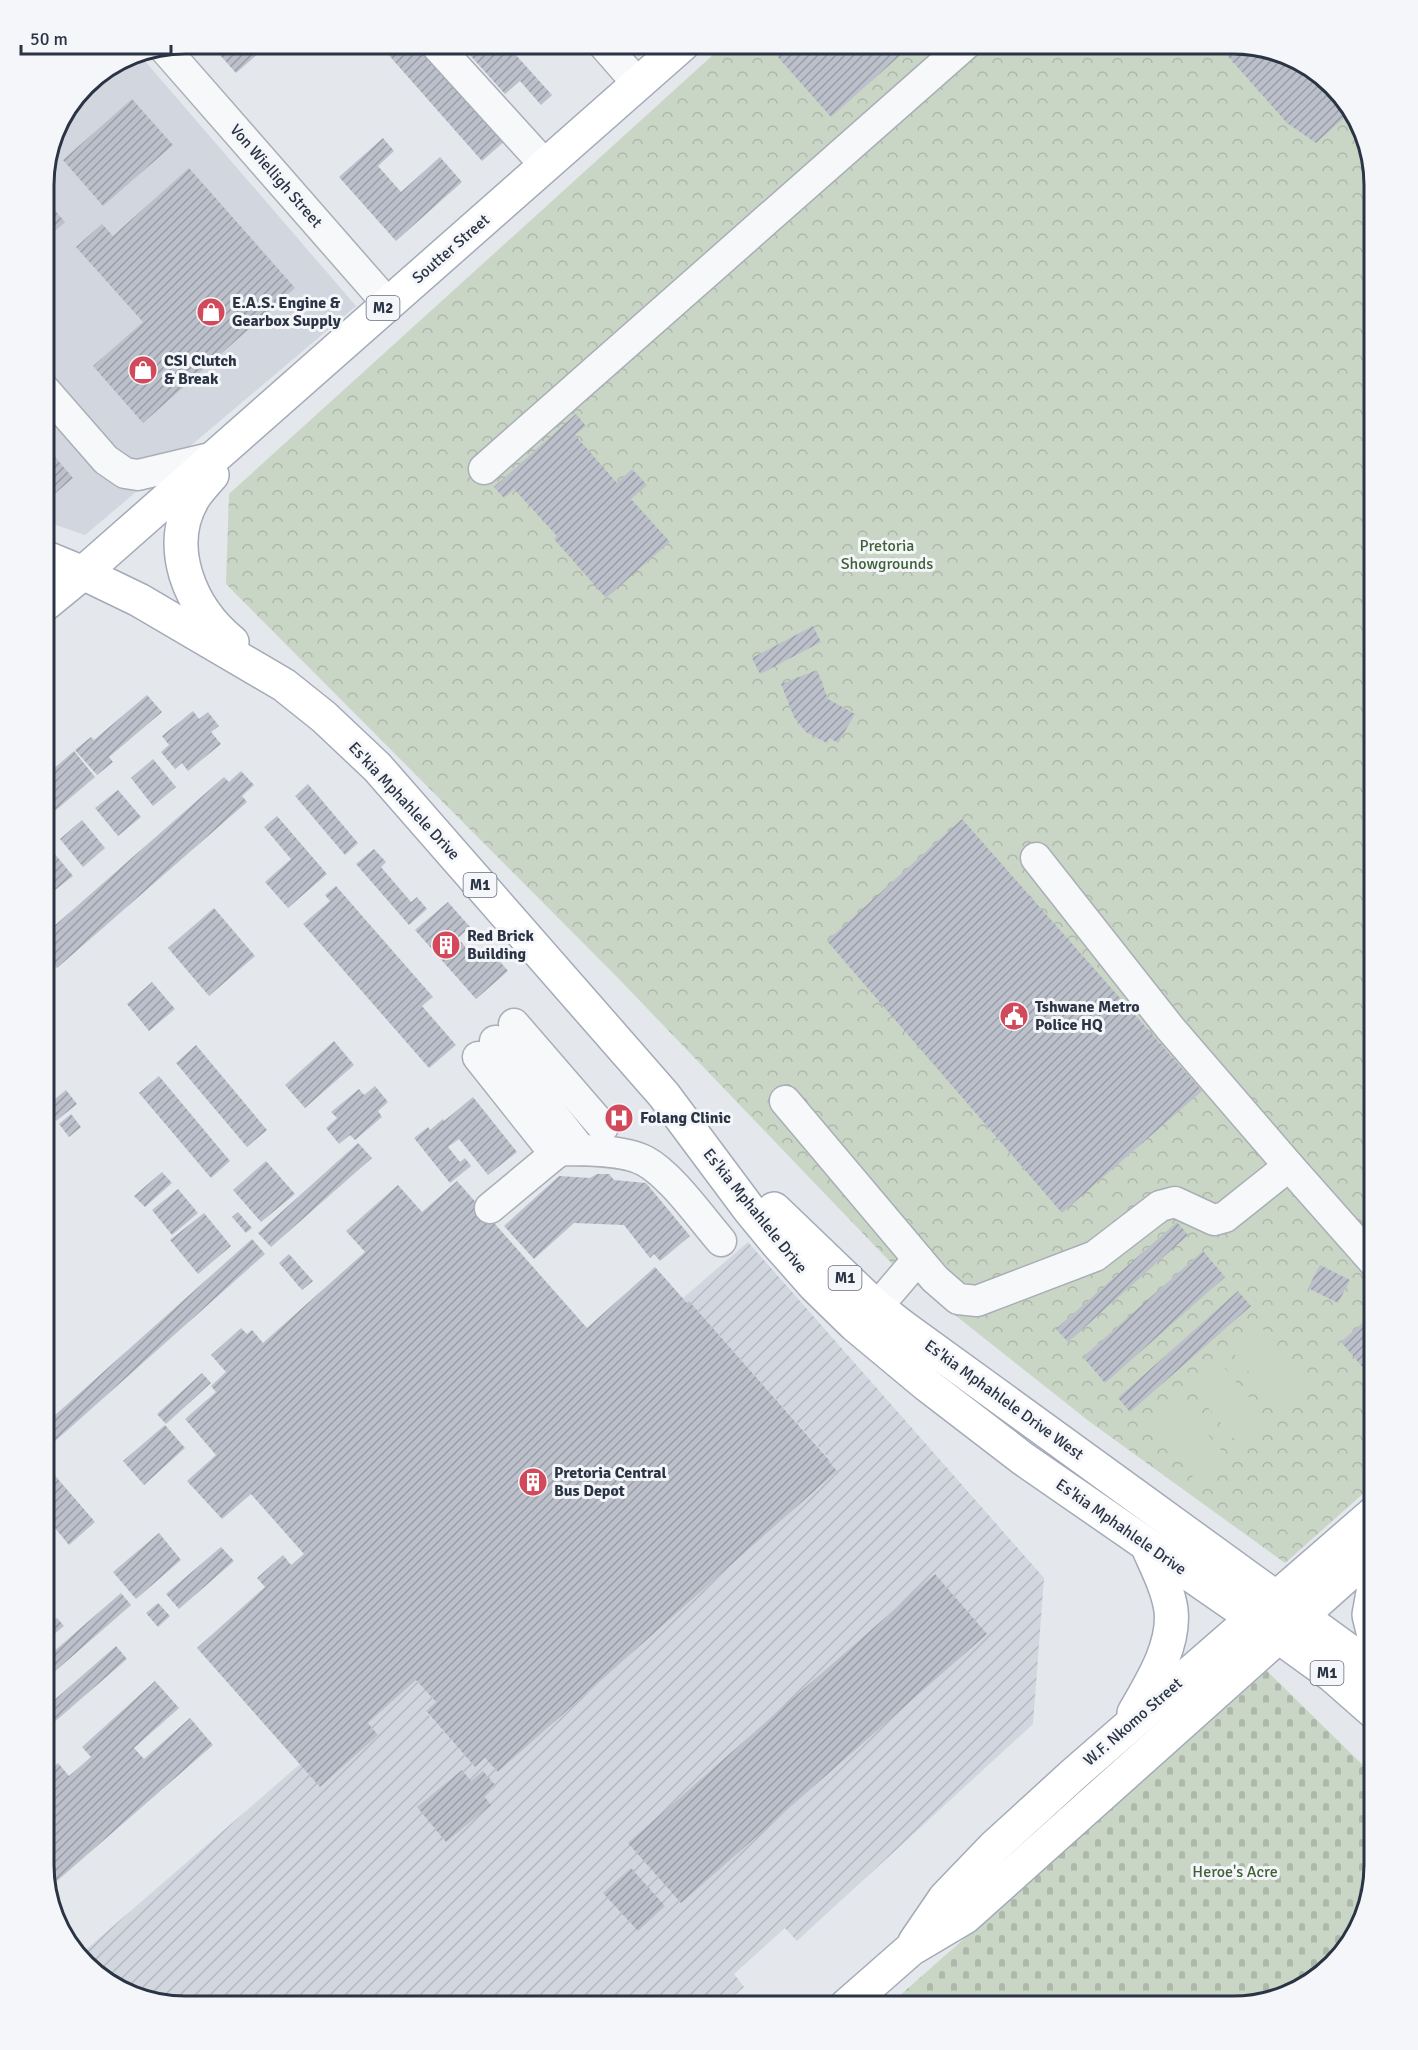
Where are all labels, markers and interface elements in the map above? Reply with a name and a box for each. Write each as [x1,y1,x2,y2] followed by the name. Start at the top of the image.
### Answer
[21,18,171,56] scale bar
[30,28,68,50] text: 50 m
[226,120,327,232] street label: Von Wielligh Street
[408,210,494,288] street label: Soutter Street
[232,293,341,331] place label: E.A.S. Engine & Gearbox Supply
[195,296,227,328] shop icon: E.A.S. Engine & Gearbox Supply
[366,296,400,320] road number: M2
[164,351,237,389] place label: CSI Clutch & Break
[127,354,159,386] shop icon: CSI Clutch & Break
[841,536,933,574] park label: Pretoria Showgrounds
[344,738,464,864] street label: Es'kia Mphahlele Drive
[464,873,496,897] road number: M1
[467,926,534,964] place label: Red Brick Building
[430,929,462,961] building icon: Red Brick Building
[1035,997,1140,1035] place label: Tshwane Metro Police HQ
[998,1000,1030,1032] public building icon: Tshwane Metro Police HQ
[603,1102,635,1134] hospital icon: Folang Clinic
[640,1108,731,1128] place label: Folang Clinic
[699,1145,811,1277] street label: Es'kia Mphahlele Drive
[828,1266,862,1290] road number: M1
[921,1336,1088,1465] street label: Es'kia Mphahlele Drive West
[554,1463,666,1501] place label: Pretoria Central Bus Depot
[517,1466,549,1498] building icon: Pretoria Central Bus Depot
[1052,1474,1190,1580] street label: Es'kia Mphahlele Drive
[1310,1661,1344,1685] road number: M1
[1079,1673,1187,1770] street label: W.F. Nkomo Street
[1192,1862,1278,1882] park label: Heroe's Acre

